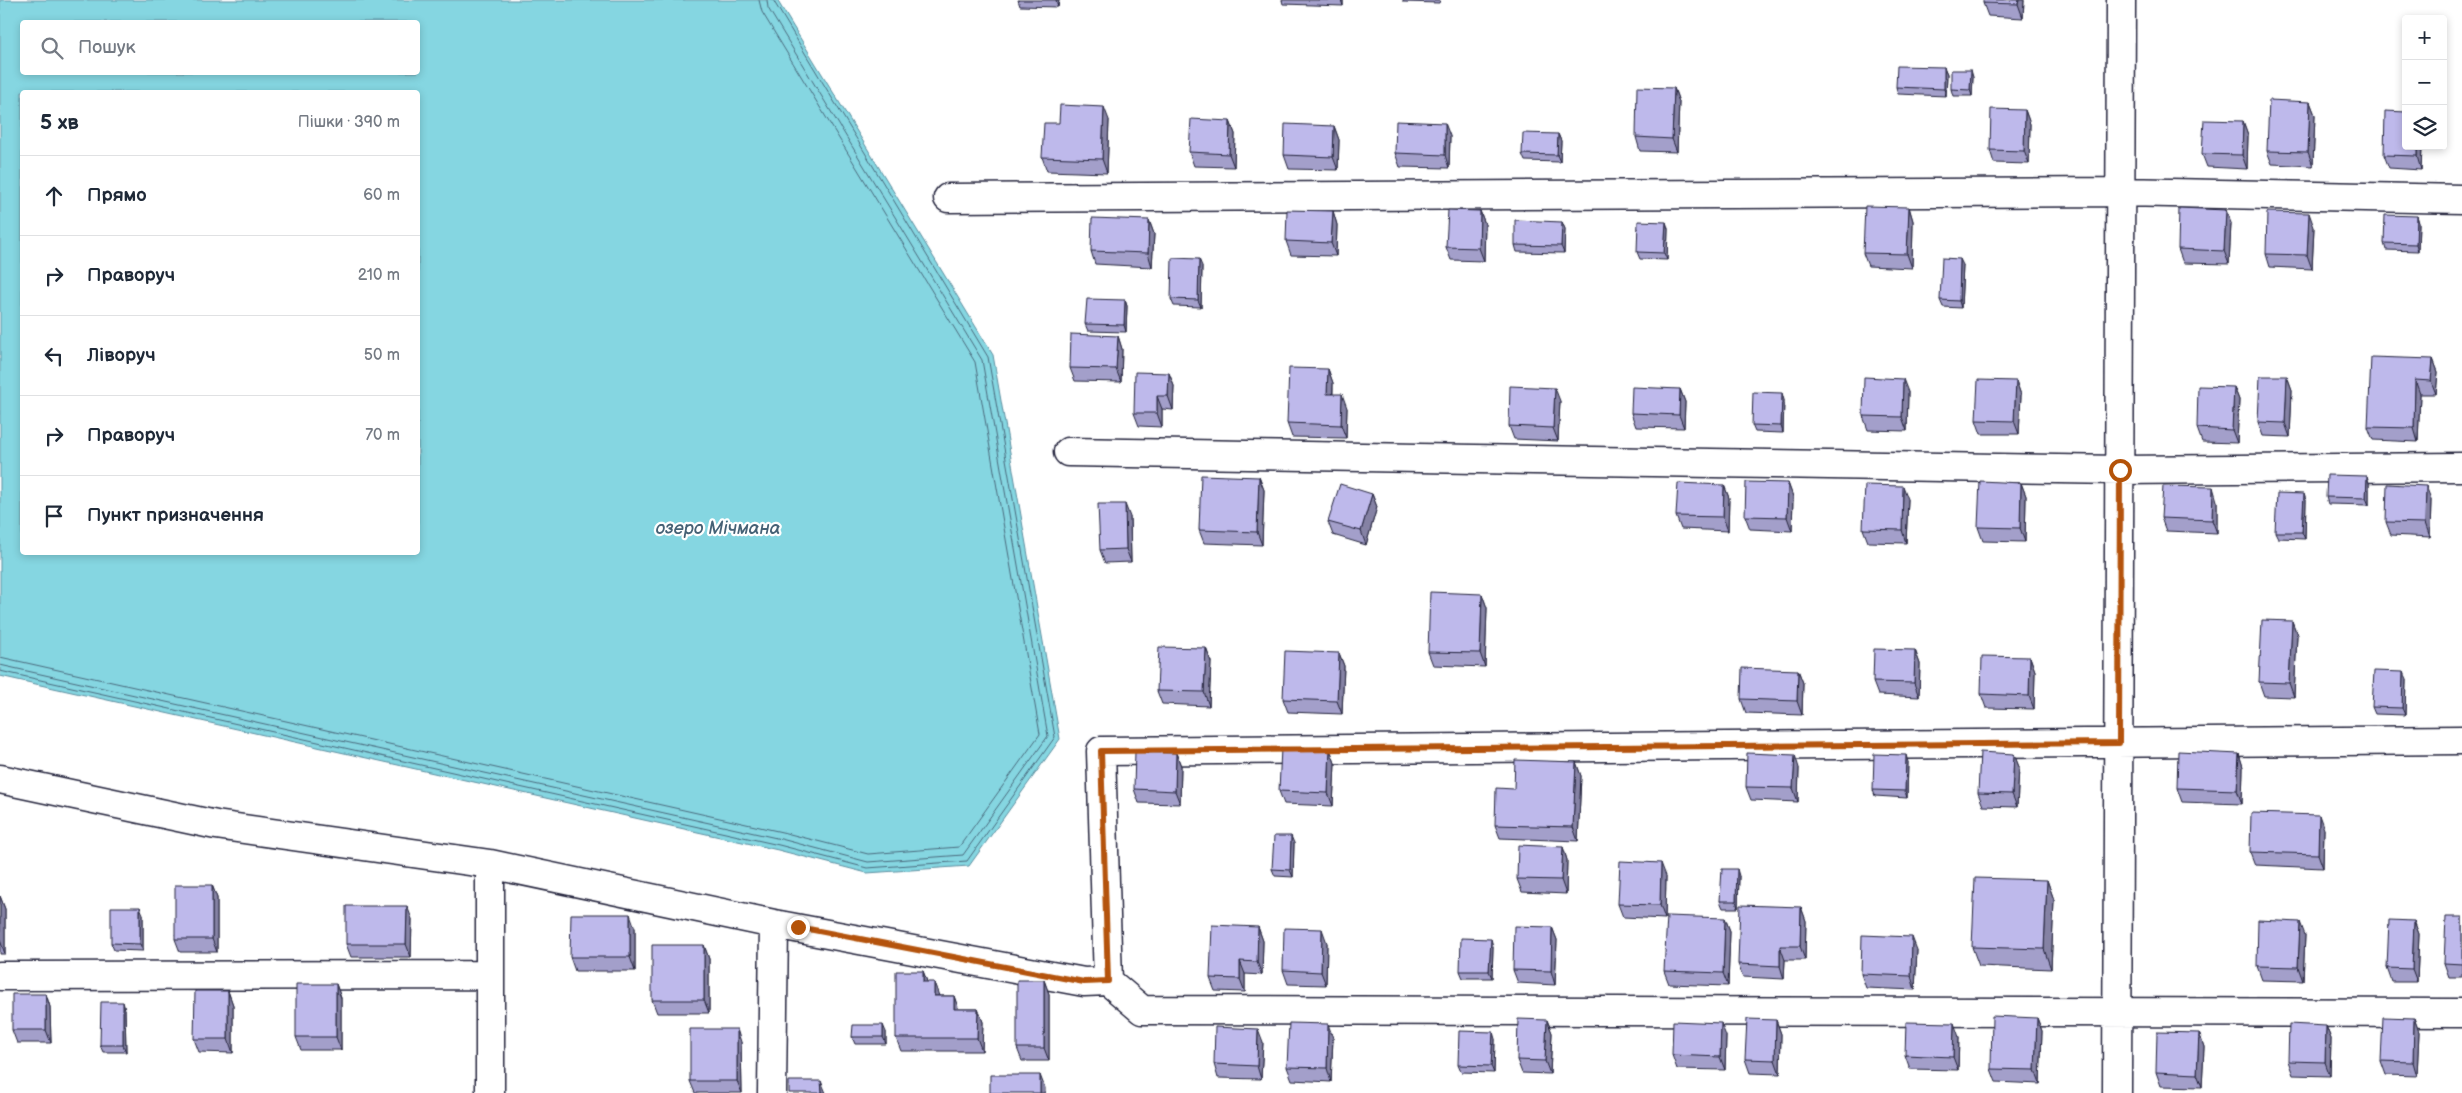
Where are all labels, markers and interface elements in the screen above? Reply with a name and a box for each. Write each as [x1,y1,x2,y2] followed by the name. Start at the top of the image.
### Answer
[2402,15,2447,150] map controls
[2402,15,2447,60] button: +
[20,20,420,75] search box
[38,34,66,62] icon: search
[78,36,136,59] text: Пошук
[2402,60,2447,105] button: −
[2402,105,2447,150] button: layers
[40,110,79,135] text: 5 хв
[298,113,400,132] text: Пішки · 390 m
[40,182,68,210] icon: ahead
[87,184,147,207] text: Прямо
[363,186,400,205] text: 60 m
[40,262,68,290] icon: right
[87,264,175,287] text: Праворуч
[358,266,400,285] text: 210 m
[40,342,68,370] icon: left
[87,344,156,367] text: Ліворуч
[364,346,400,365] text: 50 m
[40,422,68,450] icon: right
[87,424,175,447] text: Праворуч
[365,426,400,445] text: 70 m
[2109,459,2132,482] route start
[40,502,68,530] icon: arrive
[87,504,264,527] text: Пункт призначення
[656,518,780,539] water label: озеро Мічмана
[787,916,810,939] route end

